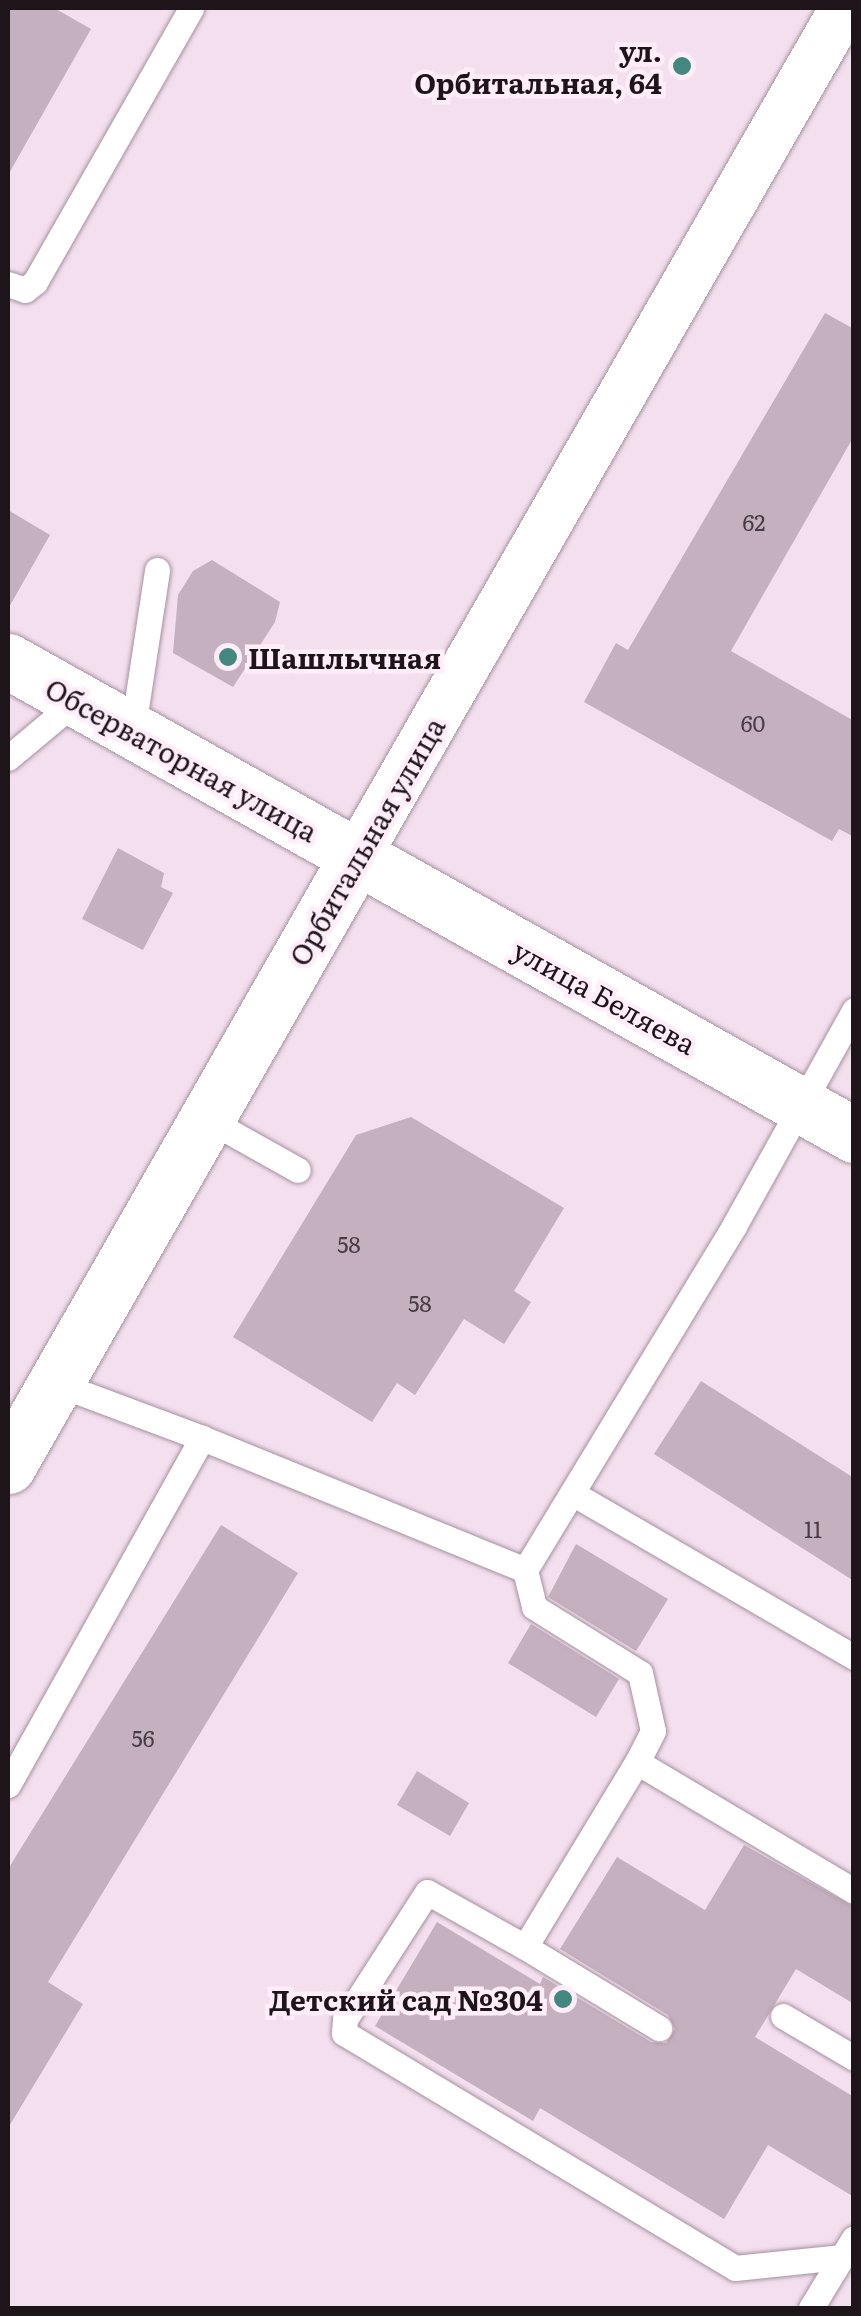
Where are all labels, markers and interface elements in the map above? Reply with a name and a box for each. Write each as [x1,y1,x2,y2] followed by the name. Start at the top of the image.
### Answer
[414,33,662,99] place label: ул. Орбитальная, 64
[671,55,693,77] marker: ул. Орбитальная, 64
[743,509,765,535] house number: 62
[248,640,441,674] place label: Шашлычная
[217,646,239,668] marker: Шашлычная
[40,670,324,848] street label: Обсерваторная улица
[741,710,765,736] house number: 60
[281,711,451,971] street label: Орбитальная улица
[508,932,702,1060] street label: улица Беляева
[337,1231,361,1257] house number: 58
[408,1290,432,1316] house number: 58
[804,1516,822,1542] house number: 11
[132,1725,154,1751] house number: 56
[269,1982,543,2016] place label: Детский сад №304
[552,1988,574,2010] marker: Детский сад №304

